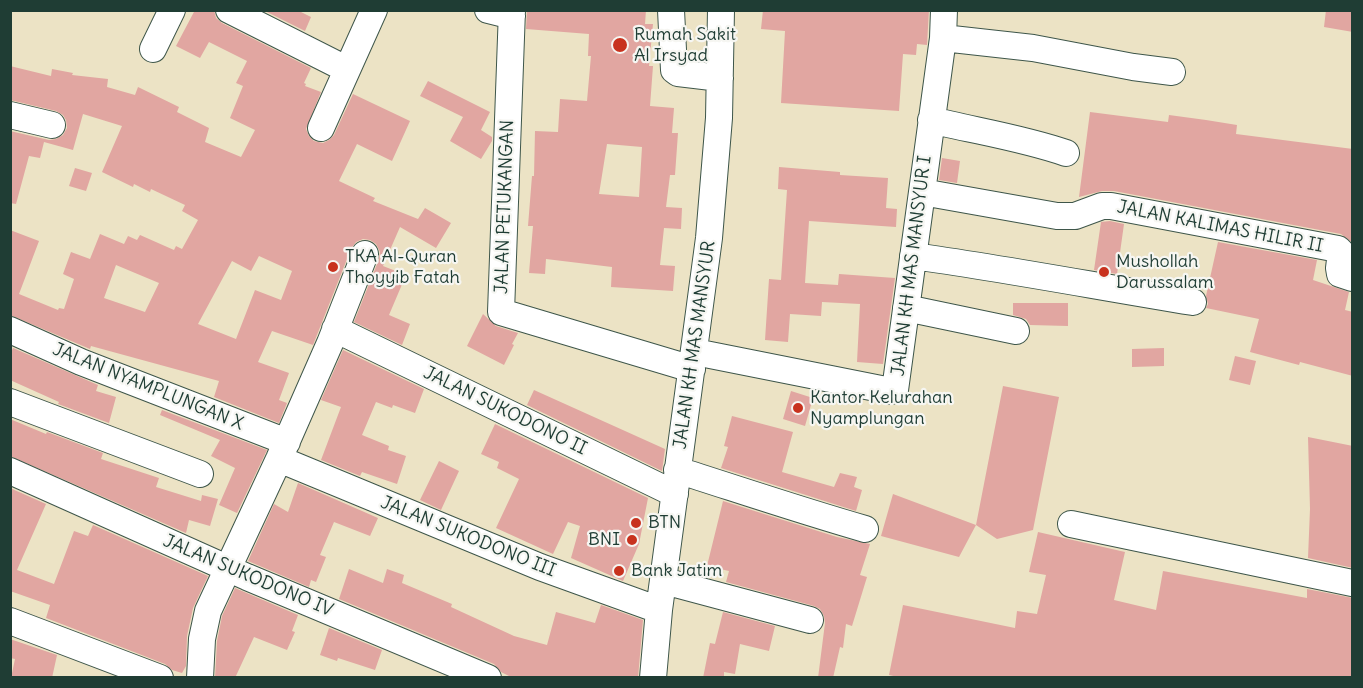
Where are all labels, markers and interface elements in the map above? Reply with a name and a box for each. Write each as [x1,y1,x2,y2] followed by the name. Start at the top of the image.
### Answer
[634,24,736,66] place label: Rumah Sakit Al Irsyad
[611,36,629,54] marker: Rumah Sakit Al Irsyad
[491,120,519,294] street label: JALAN PETUKANGAN
[888,154,936,378] street label: JALAN KH MAS MANSYUR I
[1115,196,1325,258] street label: JALAN KALIMAS HILIR II
[670,240,720,450] street label: JALAN KH MAS MANSYUR
[345,246,460,288] place label: TKA Al-Quran Thoyyib Fatah
[1116,251,1214,294] place label: Mushollah Darussalam
[326,260,340,274] marker: TKA Al-Quran Thoyyib Fatah
[1097,265,1111,279] marker: Mushollah Darussalam
[49,339,247,435] street label: JALAN NYAMPLUNGAN X
[420,362,590,460] street label: JALAN SUKODONO II
[810,387,953,430] place label: Kantor Kelurahan Nyamplungan
[791,401,805,415] marker: Kantor Kelurahan Nyamplungan
[377,492,559,582] street label: JALAN SUKODONO III
[648,512,681,534] place label: BTN
[629,516,643,530] marker: BTN
[588,529,620,551] place label: BNI
[160,530,336,622] street label: JALAN SUKODONO IV
[625,533,639,547] marker: BNI
[631,560,722,582] place label: Bank Jatim
[612,564,626,578] marker: Bank Jatim

